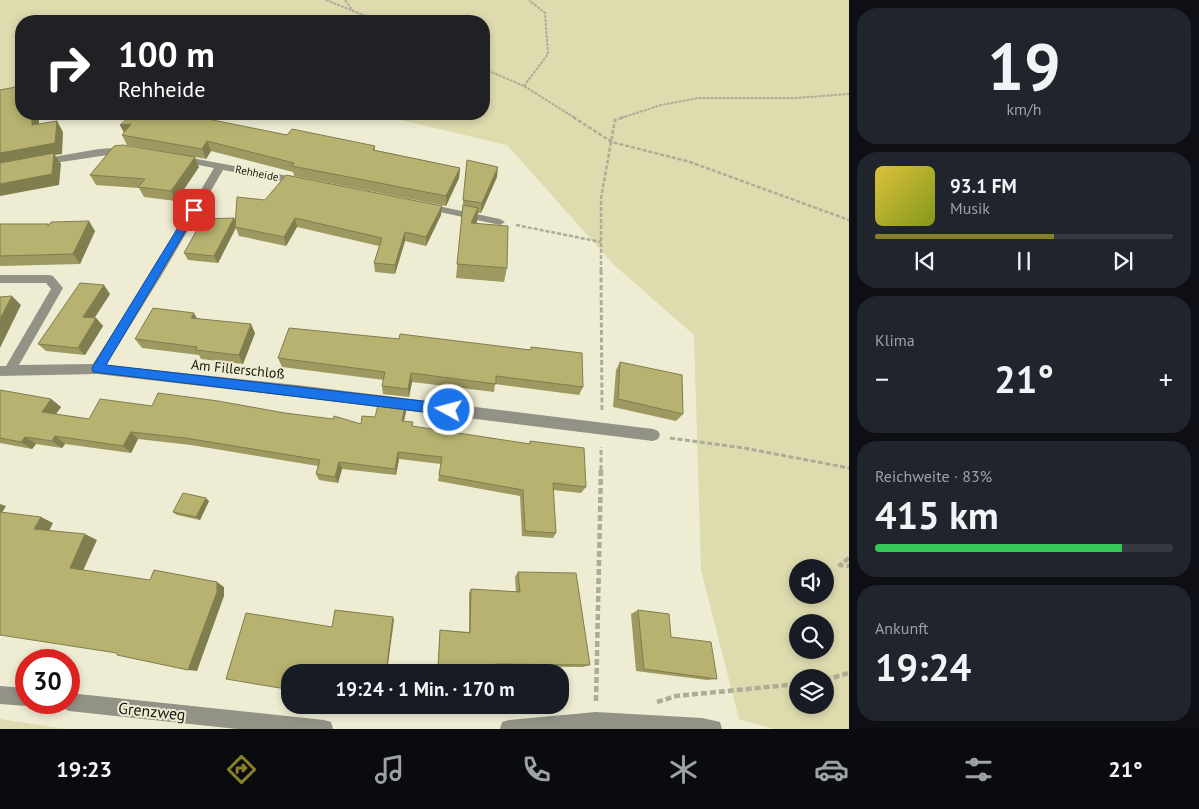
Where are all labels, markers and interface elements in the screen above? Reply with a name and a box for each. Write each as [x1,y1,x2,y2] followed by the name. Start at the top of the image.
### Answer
[987,24,1061,108] text: 19
[118,31,215,77] text: 100 m
[35,35,100,100] icon: right
[118,75,205,103] text: Rehheide
[1006,99,1042,119] text: km/h
[234,162,280,184] street label: Rehheide
[950,174,1017,198] text: 93.1 FM
[173,189,215,231] pin
[180,196,208,224] icon: arrive
[950,198,990,218] text: Musik
[911,247,939,275] icon: previous
[1010,247,1038,275] icon: pause
[1109,247,1137,275] icon: next
[875,330,915,350] text: Klima
[994,354,1054,403] text: 21°
[190,355,286,383] street label: Am Fillerschloß
[875,360,889,397] text: −
[1159,360,1173,397] text: +
[422,383,474,435] position arrow
[875,466,992,486] text: Reichweite · 83%
[875,490,999,539] text: 415 km
[789,559,834,714] map controls
[789,559,834,604] button: sound
[789,614,834,659] button: search
[875,618,928,638] text: Ankunft
[875,642,971,691] text: 19:24
[15,649,80,714] speed limit sign: 30
[789,669,834,714] button: layers
[335,677,515,701] text: 19:24 · 1 Min. · 170 m
[117,698,187,724] street label: Grenzweg
[224,752,259,787] icon: directions
[372,752,407,787] icon: music
[519,752,554,787] icon: phone
[666,752,701,787] icon: climate
[814,752,849,787] icon: car
[961,752,996,787] icon: filters
[56,755,112,783] text: 19:23
[1108,755,1143,783] text: 21°

